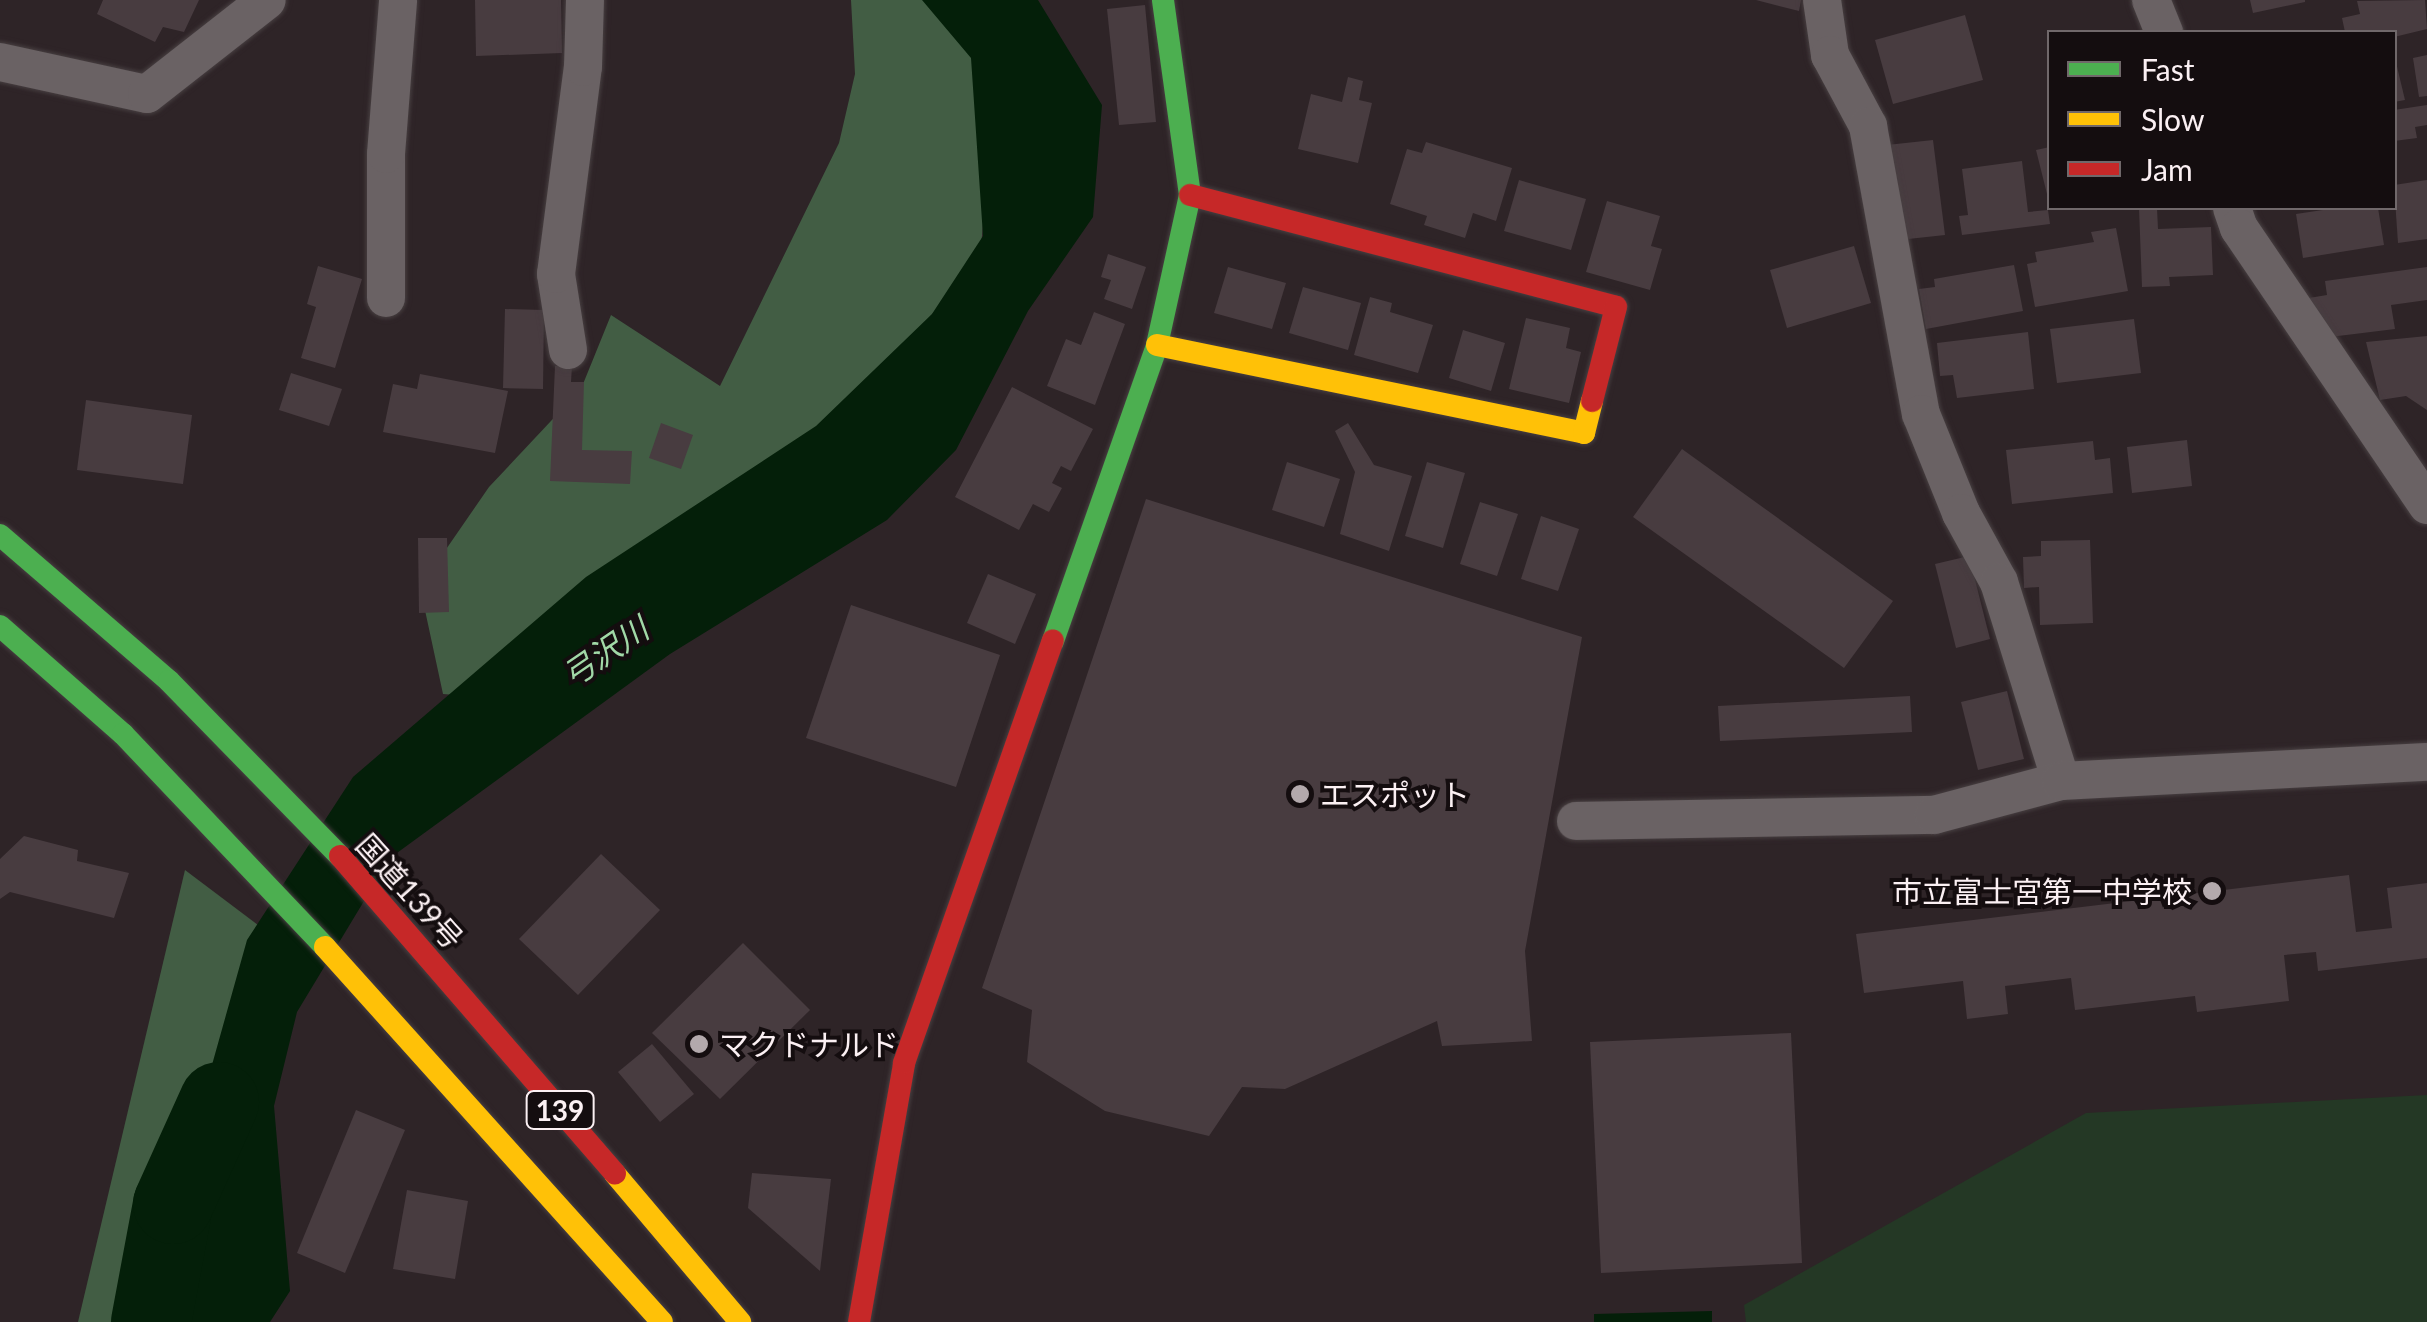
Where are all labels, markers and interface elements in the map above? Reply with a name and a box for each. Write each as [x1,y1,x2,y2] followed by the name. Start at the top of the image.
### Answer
[2047,30,2397,210] legend
[2141,51,2195,87] text: Fast
[2141,101,2204,137] text: Slow
[2141,151,2193,187] text: Jam
[554,609,656,695] water label: 弓沢川
[1320,776,1470,812] place label: エスポット
[1289,783,1311,805] marker: エスポット
[349,826,471,956] street label: 国道139号
[1892,873,2192,909] place label: 市立富士宮第一中学校
[2201,880,2223,902] marker: 市立富士宮第一中学校
[719,1026,899,1062] place label: マクドナルド
[688,1033,710,1055] marker: マクドナルド
[525,1087,595,1133] road number: 139

